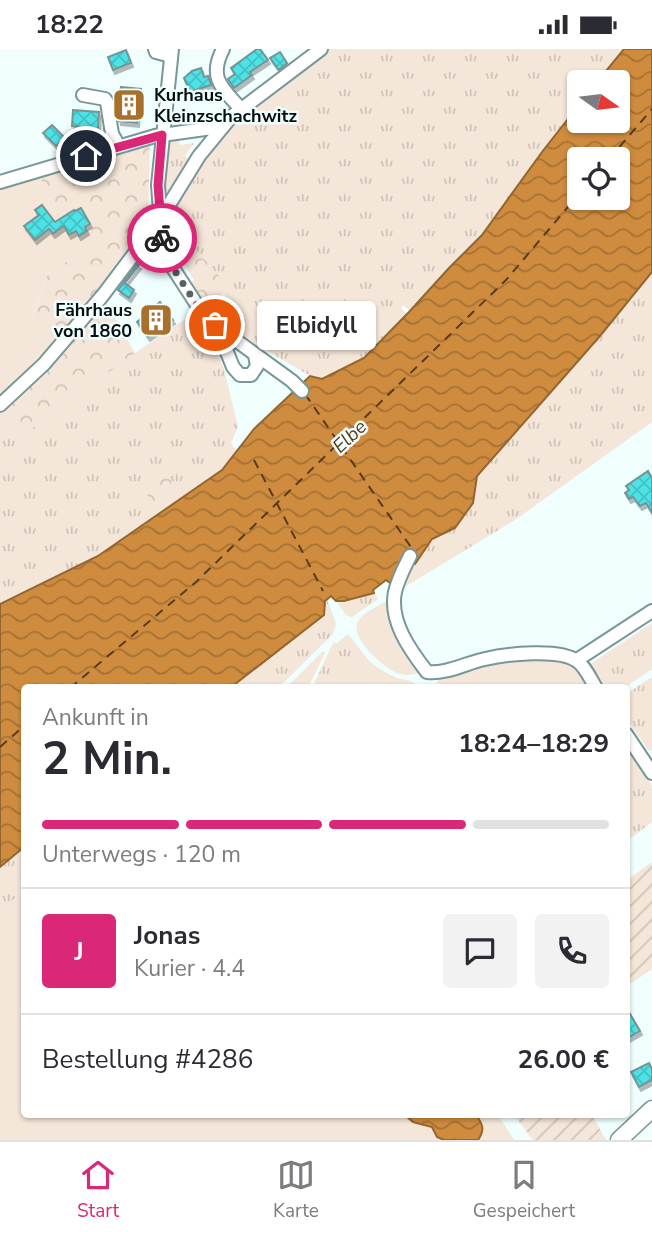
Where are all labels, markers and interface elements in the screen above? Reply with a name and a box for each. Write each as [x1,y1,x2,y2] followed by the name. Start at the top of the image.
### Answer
[35,7,104,42] text: 18:22
[567,70,630,133] north arrow
[567,70,630,210] map controls
[154,83,297,128] place label: Kurhaus Kleinzschachwitz
[110,86,148,124] building icon: Kurhaus Kleinzschachwitz
[56,126,116,186] pin
[67,137,105,175] icon: home
[567,147,630,210] button: locate
[127,203,197,273] courier
[143,219,181,257] icon: bike
[185,295,245,355] pin
[53,298,132,343] place label: Fährhaus von 1860
[137,301,175,339] building icon: Fährhaus von 1860
[257,301,376,349] callout: Elbidyll
[196,306,234,344] icon: bag
[276,310,357,341] text: Elbidyll
[327,414,372,459] water label: Elbe
[42,702,149,733] text: Ankunft in
[458,726,609,761] text: 18:24–18:29
[42,727,172,790] text: 2 Min.
[42,839,241,870] text: Unterwegs · 120 m
[443,914,517,988] button: chat
[535,914,609,988] button: phone
[134,918,200,953] text: Jonas
[74,934,84,969] text: J
[134,953,245,984] text: Kurier · 4.4
[42,1042,253,1077] text: Bestellung #4286
[518,1042,609,1077] text: 26.00 €
[77,1156,119,1224] tab: Start
[273,1156,319,1224] tab: Karte
[473,1156,575,1224] tab: Gespeichert

